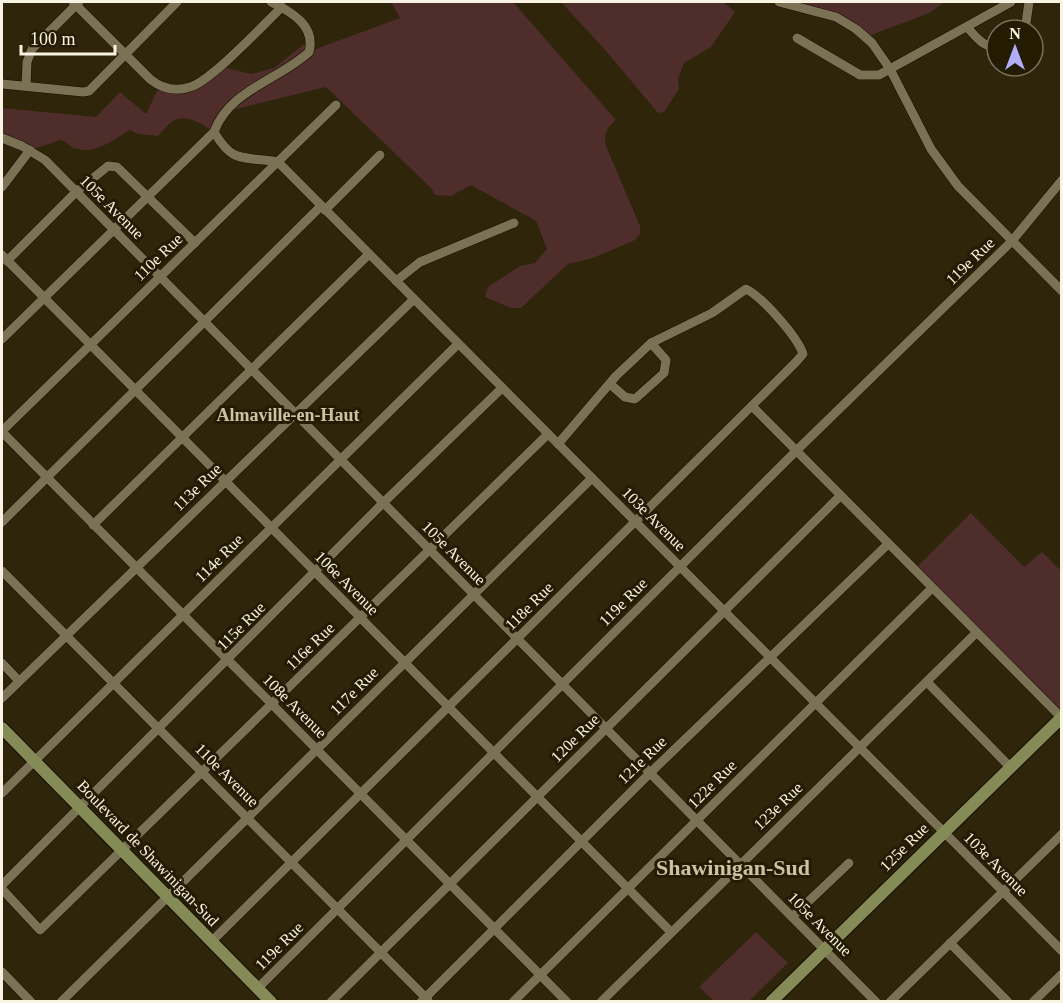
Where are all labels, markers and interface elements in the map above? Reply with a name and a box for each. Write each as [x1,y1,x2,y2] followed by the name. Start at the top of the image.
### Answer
[21,18,116,56] scale bar
[985,18,1045,78] north arrow
[1009,25,1021,42] text: N
[30,29,76,49] text: 100 m
[77,172,147,242] street label: 105e Avenue
[130,230,186,284] street label: 110e Rue
[942,234,998,288] street label: 119e Rue
[217,405,359,425] district label: Almaville-en-Haut
[169,460,225,514] street label: 113e Rue
[619,484,689,554] street label: 103e Avenue
[419,518,489,588] street label: 105e Avenue
[192,531,246,585] street label: 114e Rue
[312,548,382,618] street label: 106e Avenue
[596,575,650,629] street label: 119e Rue
[502,579,556,633] street label: 118e Rue
[214,599,268,653] street label: 115e Rue
[282,619,338,673] street label: 116e Rue
[327,664,381,718] street label: 117e Rue
[260,671,330,741] street label: 108e Avenue
[547,710,603,766] street label: 120e Rue
[614,733,670,787] street label: 121e Rue
[192,740,262,810] street label: 110e Avenue
[684,756,740,812] street label: 122e Rue
[73,777,222,930] street label: Boulevard de Shawinigan-Sud
[750,779,806,833] street label: 123e Rue
[876,819,932,875] street label: 125e Rue
[961,829,1031,899] street label: 103e Avenue
[656,855,810,880] district label: Shawinigan-Sud
[785,889,855,959] street label: 105e Avenue
[252,919,306,973] street label: 119e Rue

